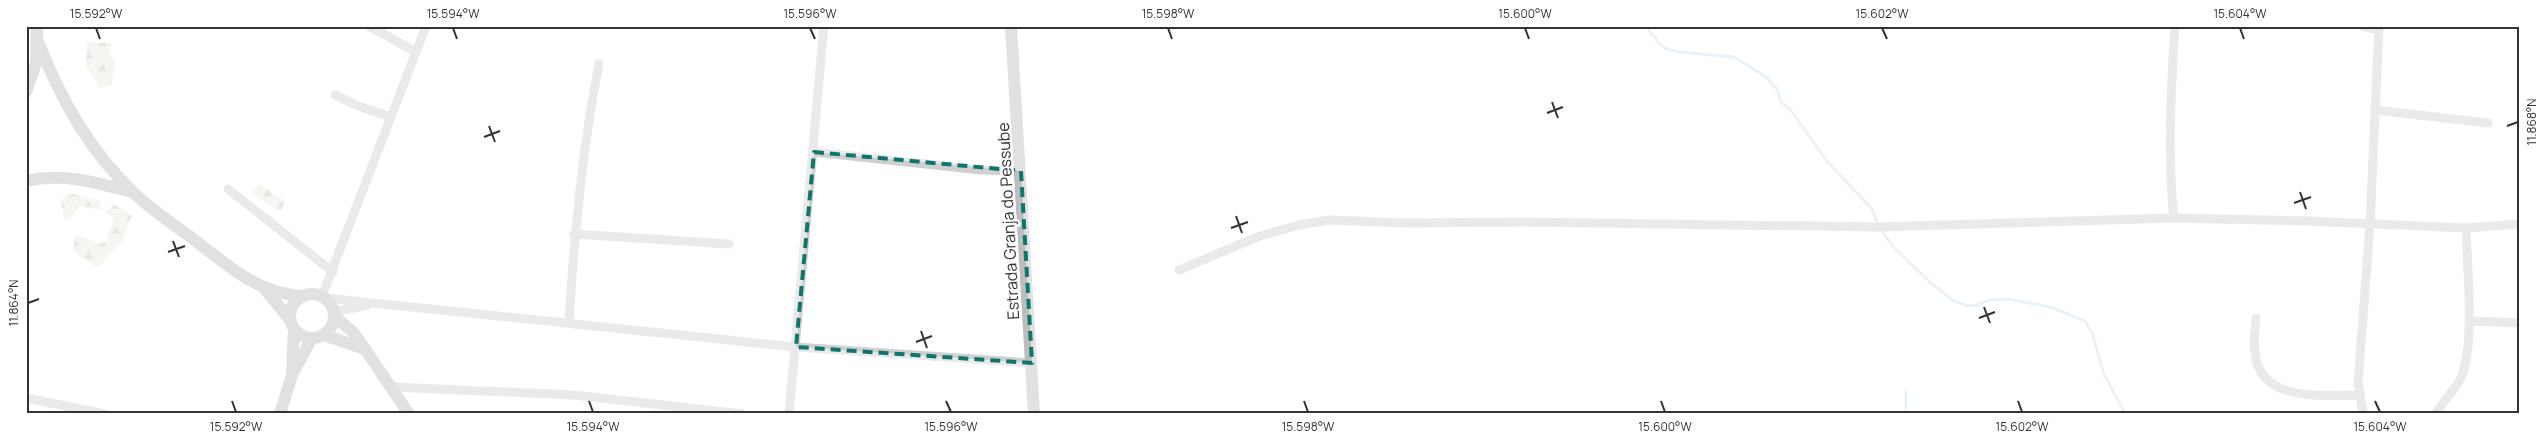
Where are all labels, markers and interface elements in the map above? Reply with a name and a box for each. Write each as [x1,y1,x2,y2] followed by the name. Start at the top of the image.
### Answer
[70,5,123,22] text: 15.592°W
[427,5,480,22] text: 15.594°W
[783,5,837,22] text: 15.596°W
[1142,5,1195,22] text: 15.598°W
[1498,5,1552,22] text: 15.600°W
[1856,5,1909,22] text: 15.602°W
[2213,5,2267,22] text: 15.604°W
[2523,99,2540,145] text: 11.868°N
[992,122,1024,320] street label: Estrada Granja do Pessube
[5,279,22,327] text: 11.864°N
[210,418,263,435] text: 15.592°W
[567,418,620,435] text: 15.594°W
[924,418,978,435] text: 15.596°W
[1282,418,1335,435] text: 15.598°W
[1638,418,1692,435] text: 15.600°W
[1996,418,2049,435] text: 15.602°W
[2353,418,2407,435] text: 15.604°W

